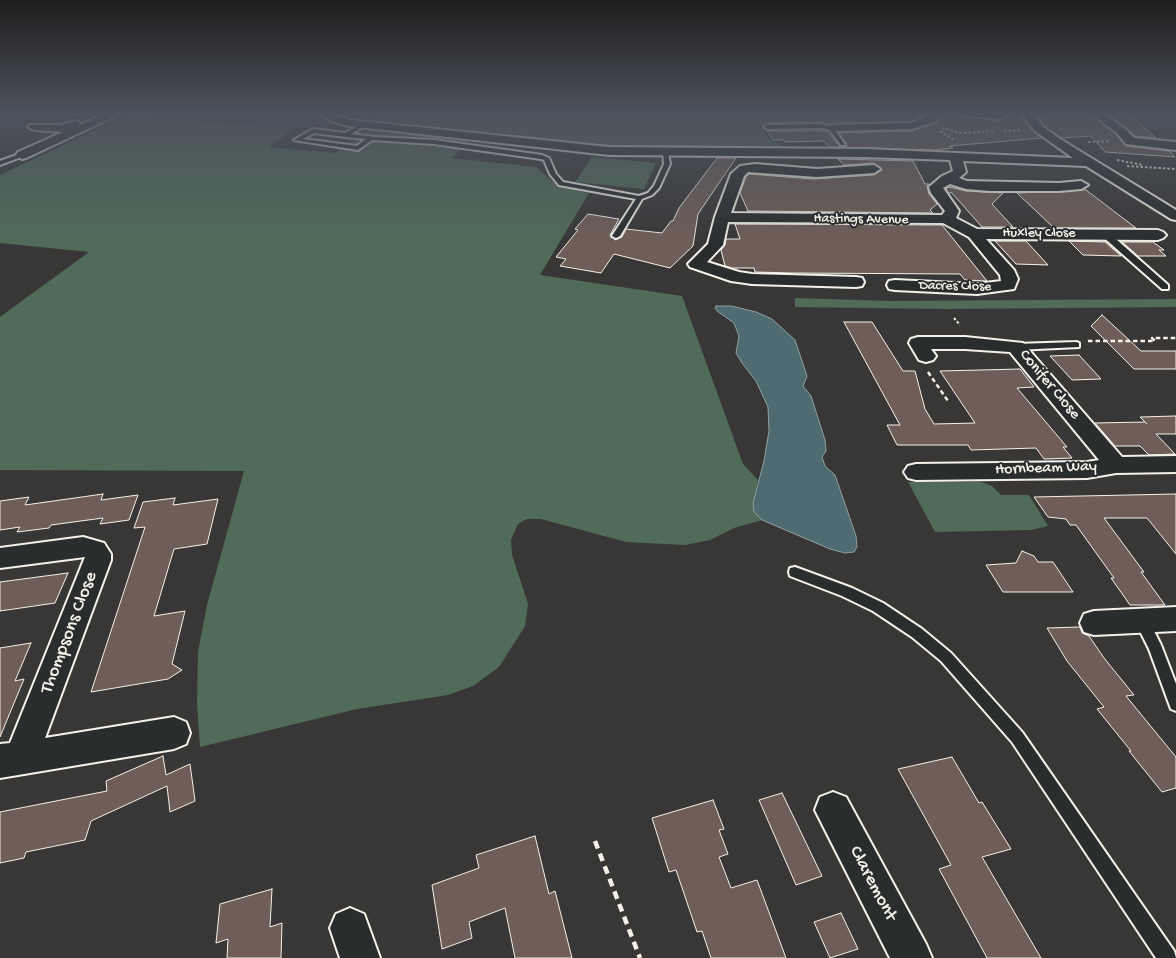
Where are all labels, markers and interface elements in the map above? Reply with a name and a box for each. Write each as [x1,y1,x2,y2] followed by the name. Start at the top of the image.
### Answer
[813,211,909,229] street label: Hastings Avenue
[1003,226,1075,242] street label: Huxley Close
[919,278,991,296] street label: Dacres Close
[1014,346,1084,424] street label: Conifer Close
[995,458,1097,480] street label: Hornbeam Way
[36,569,104,697] street label: Thompsons Close
[843,843,901,925] street label: Claremont

